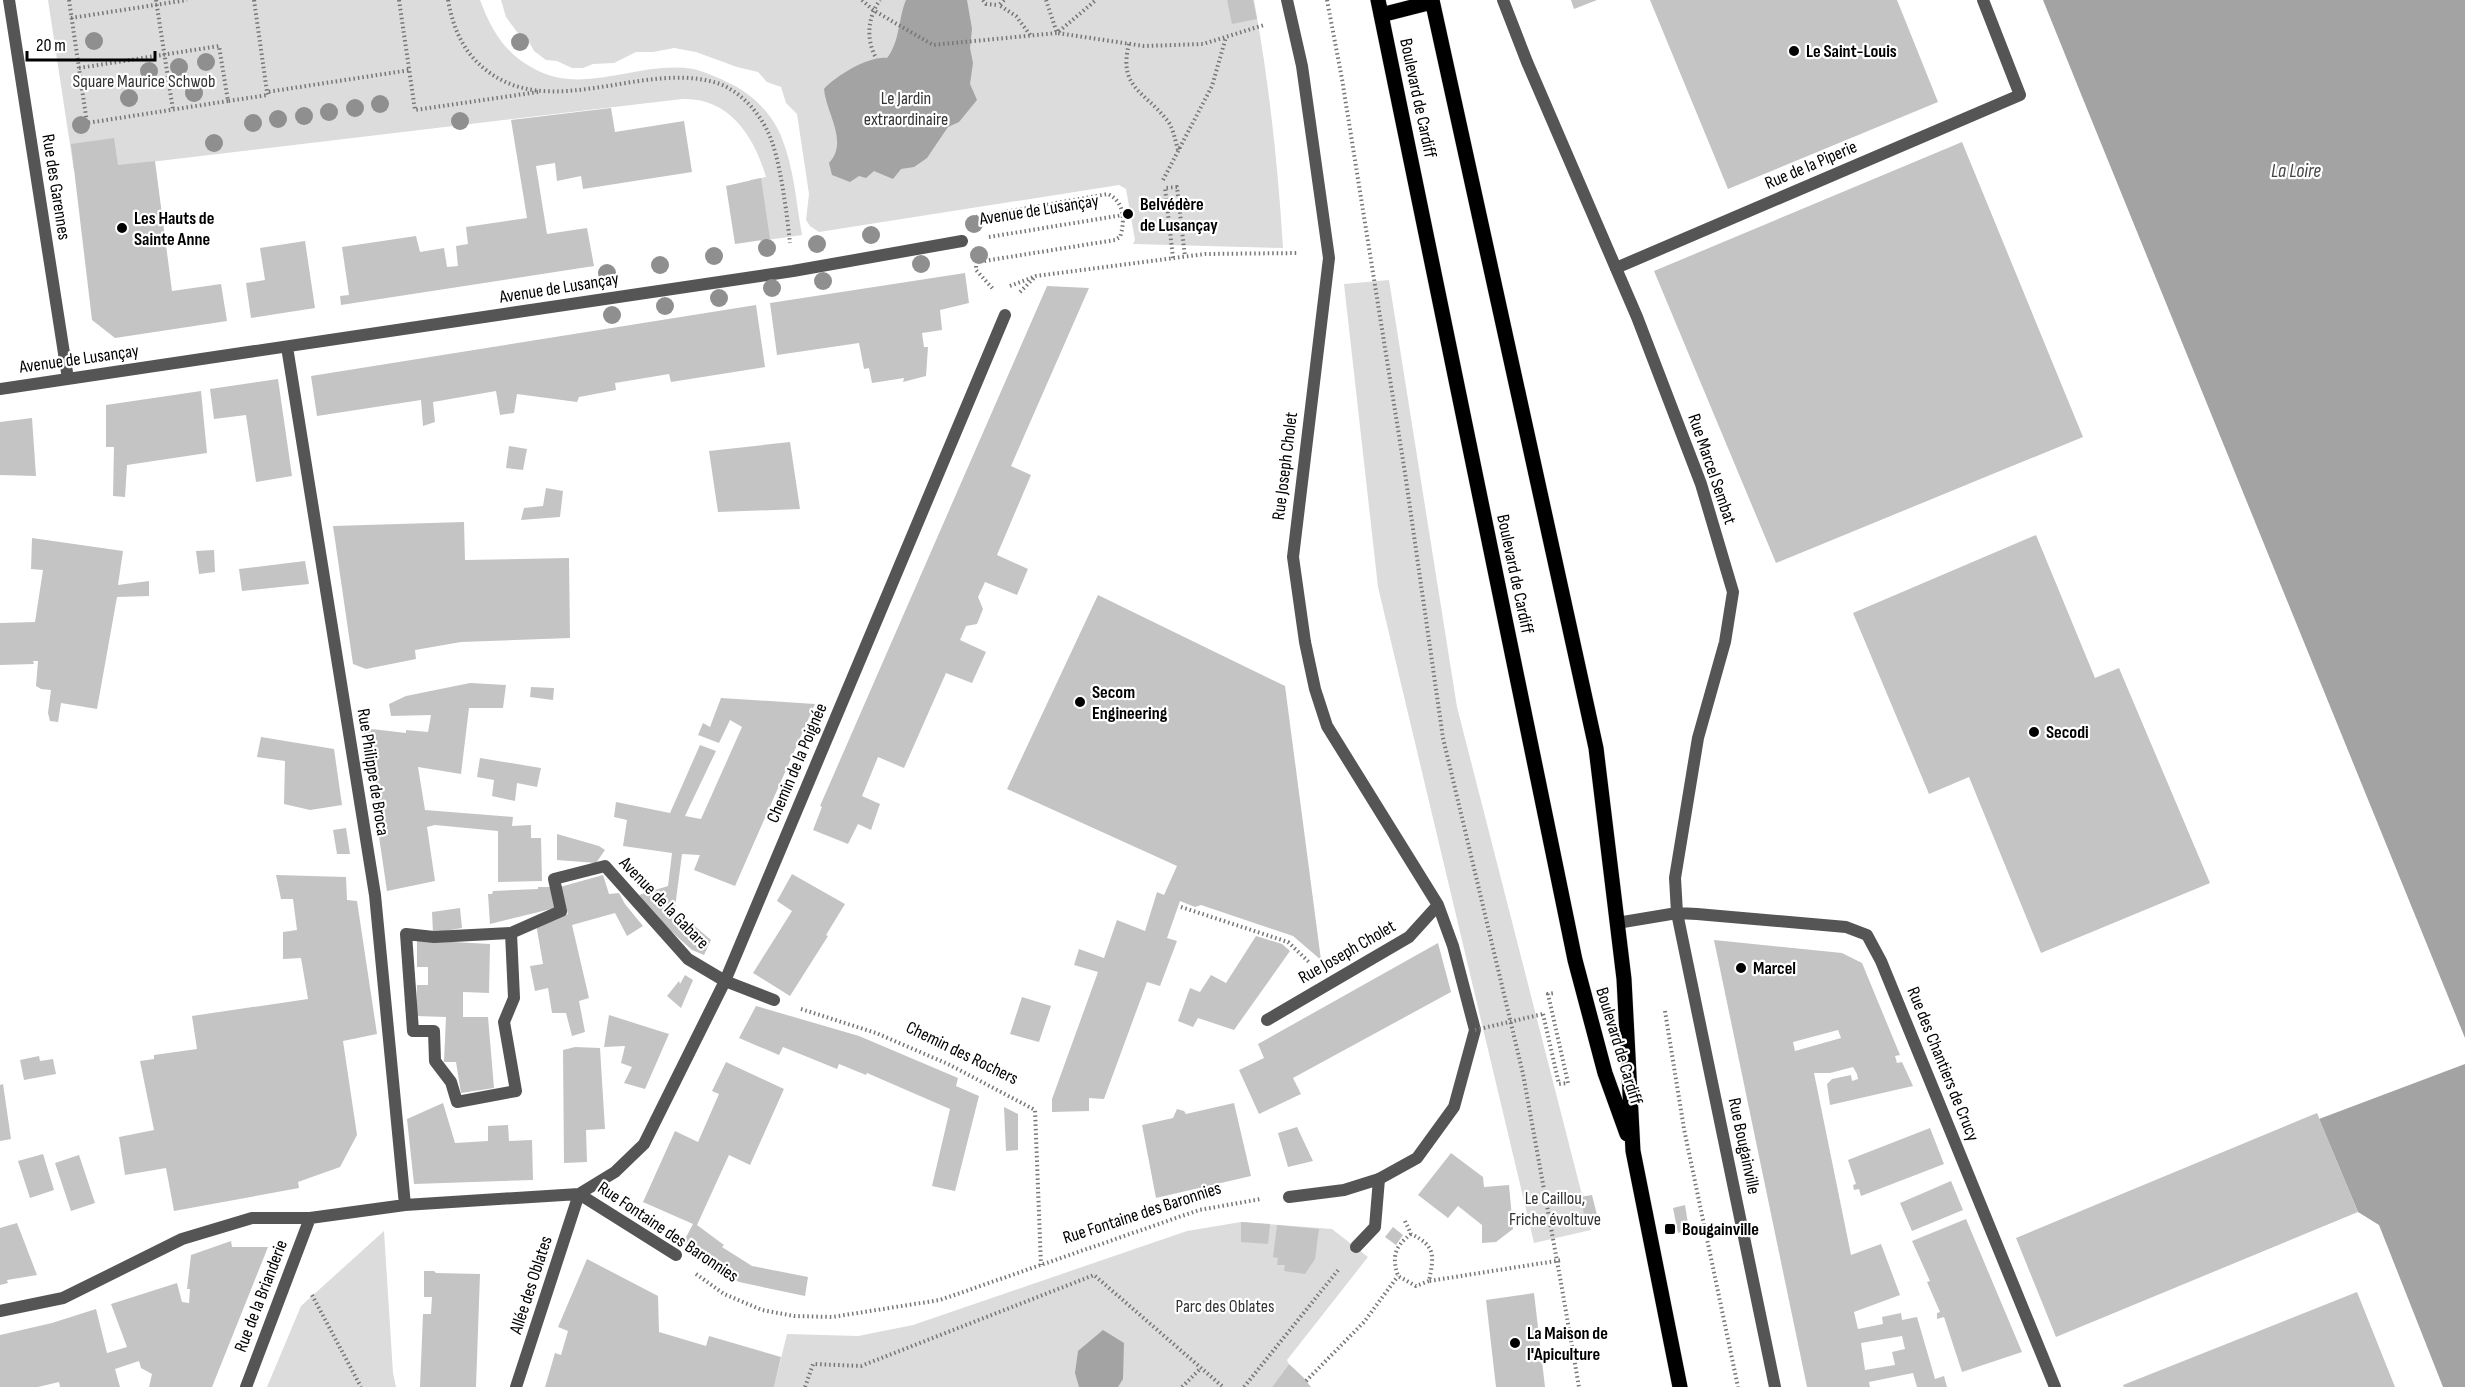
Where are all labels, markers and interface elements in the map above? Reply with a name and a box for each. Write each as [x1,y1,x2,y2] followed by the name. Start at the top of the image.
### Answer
[27,24,154,62] scale bar
[36,35,66,56] text: 20 m
[1395,36,1441,160] street label: Boulevard de Cardiff
[1806,41,1897,62] place label: Le Saint-Louis
[1787,44,1801,58] marker: Le Saint-Louis
[72,71,216,92] park label: Square Maurice Schwob
[864,88,948,130] park label: Le Jardin extraordinaire
[37,132,75,242] street label: Rue des Garennes
[1762,136,1860,194] street label: Rue de la Piperie
[2271,159,2321,183] water label: La Loire
[977,190,1100,230] street label: Avenue de Lusançay
[1140,194,1218,236] place label: Belvédère de Lusançay
[1121,207,1135,221] marker: Belvédère de Lusançay
[134,208,214,250] place label: Les Hauts de Sainte Anne
[115,221,129,235] marker: Les Hauts de Sainte Anne
[497,268,620,308] street label: Avenue de Lusançay
[17,340,140,378] street label: Avenue de Lusançay
[1268,410,1302,521] street label: Rue Joseph Cholet
[1683,411,1741,527] street label: Rue Marcel Sembat
[1492,512,1538,636] street label: Boulevard de Cardiff
[1092,682,1168,724] place label: Secom Engineering
[1073,695,1087,709] marker: Secom Engineering
[762,700,832,826] street label: Chemin de la Poignée
[353,707,393,837] street label: Rue Philippe de Broca
[2046,722,2089,743] place label: Secodi
[2027,725,2041,739] marker: Secodi
[614,852,713,953] street label: Avenue de la Gabare
[1295,915,1400,988] street label: Rue Joseph Cholet
[1753,958,1796,979] place label: Marcel
[1734,961,1748,975] marker: Marcel
[1902,984,1984,1144] street label: Rue des Chantiers de Crucy
[1591,985,1647,1108] street label: Boulevard de Cardiff
[902,1017,1022,1089] street label: Chemin des Rochers
[1724,1096,1764,1196] street label: Rue Bougainville
[594,1177,742,1287] street label: Rue Fontaine des Baronnies
[1060,1177,1224,1249] street label: Rue Fontaine des Baronnies
[1509,1188,1601,1230] park label: Le Caillou, Friche évoltuve
[1682,1219,1759,1240] place label: Bougainville
[1663,1222,1677,1236] marker: Bougainville
[505,1233,557,1338] street label: Allée des Oblates
[230,1237,292,1355] street label: Rue de la Brianderie
[1176,1296,1274,1317] park label: Parc des Oblates
[1527,1323,1608,1365] place label: La Maison de l'Apiculture
[1508,1336,1522,1350] marker: La Maison de l'Apiculture

